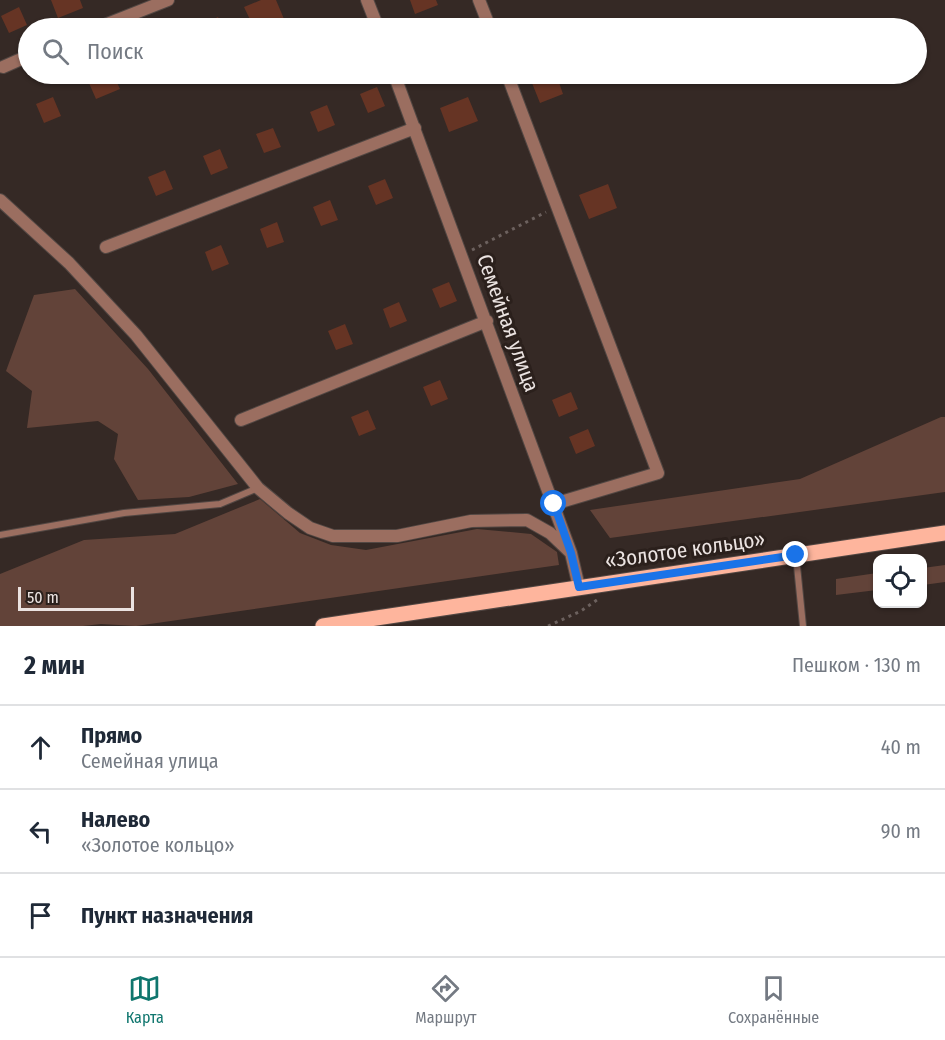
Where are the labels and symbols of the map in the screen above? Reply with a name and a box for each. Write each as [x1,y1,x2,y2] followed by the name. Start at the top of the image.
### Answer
[471,251,545,395] street label: Семейная улица
[540,490,566,516] route start
[603,526,767,574] street label: «Золотое кольцо»
[782,541,808,567] route end
[18,584,134,612] scale bar

